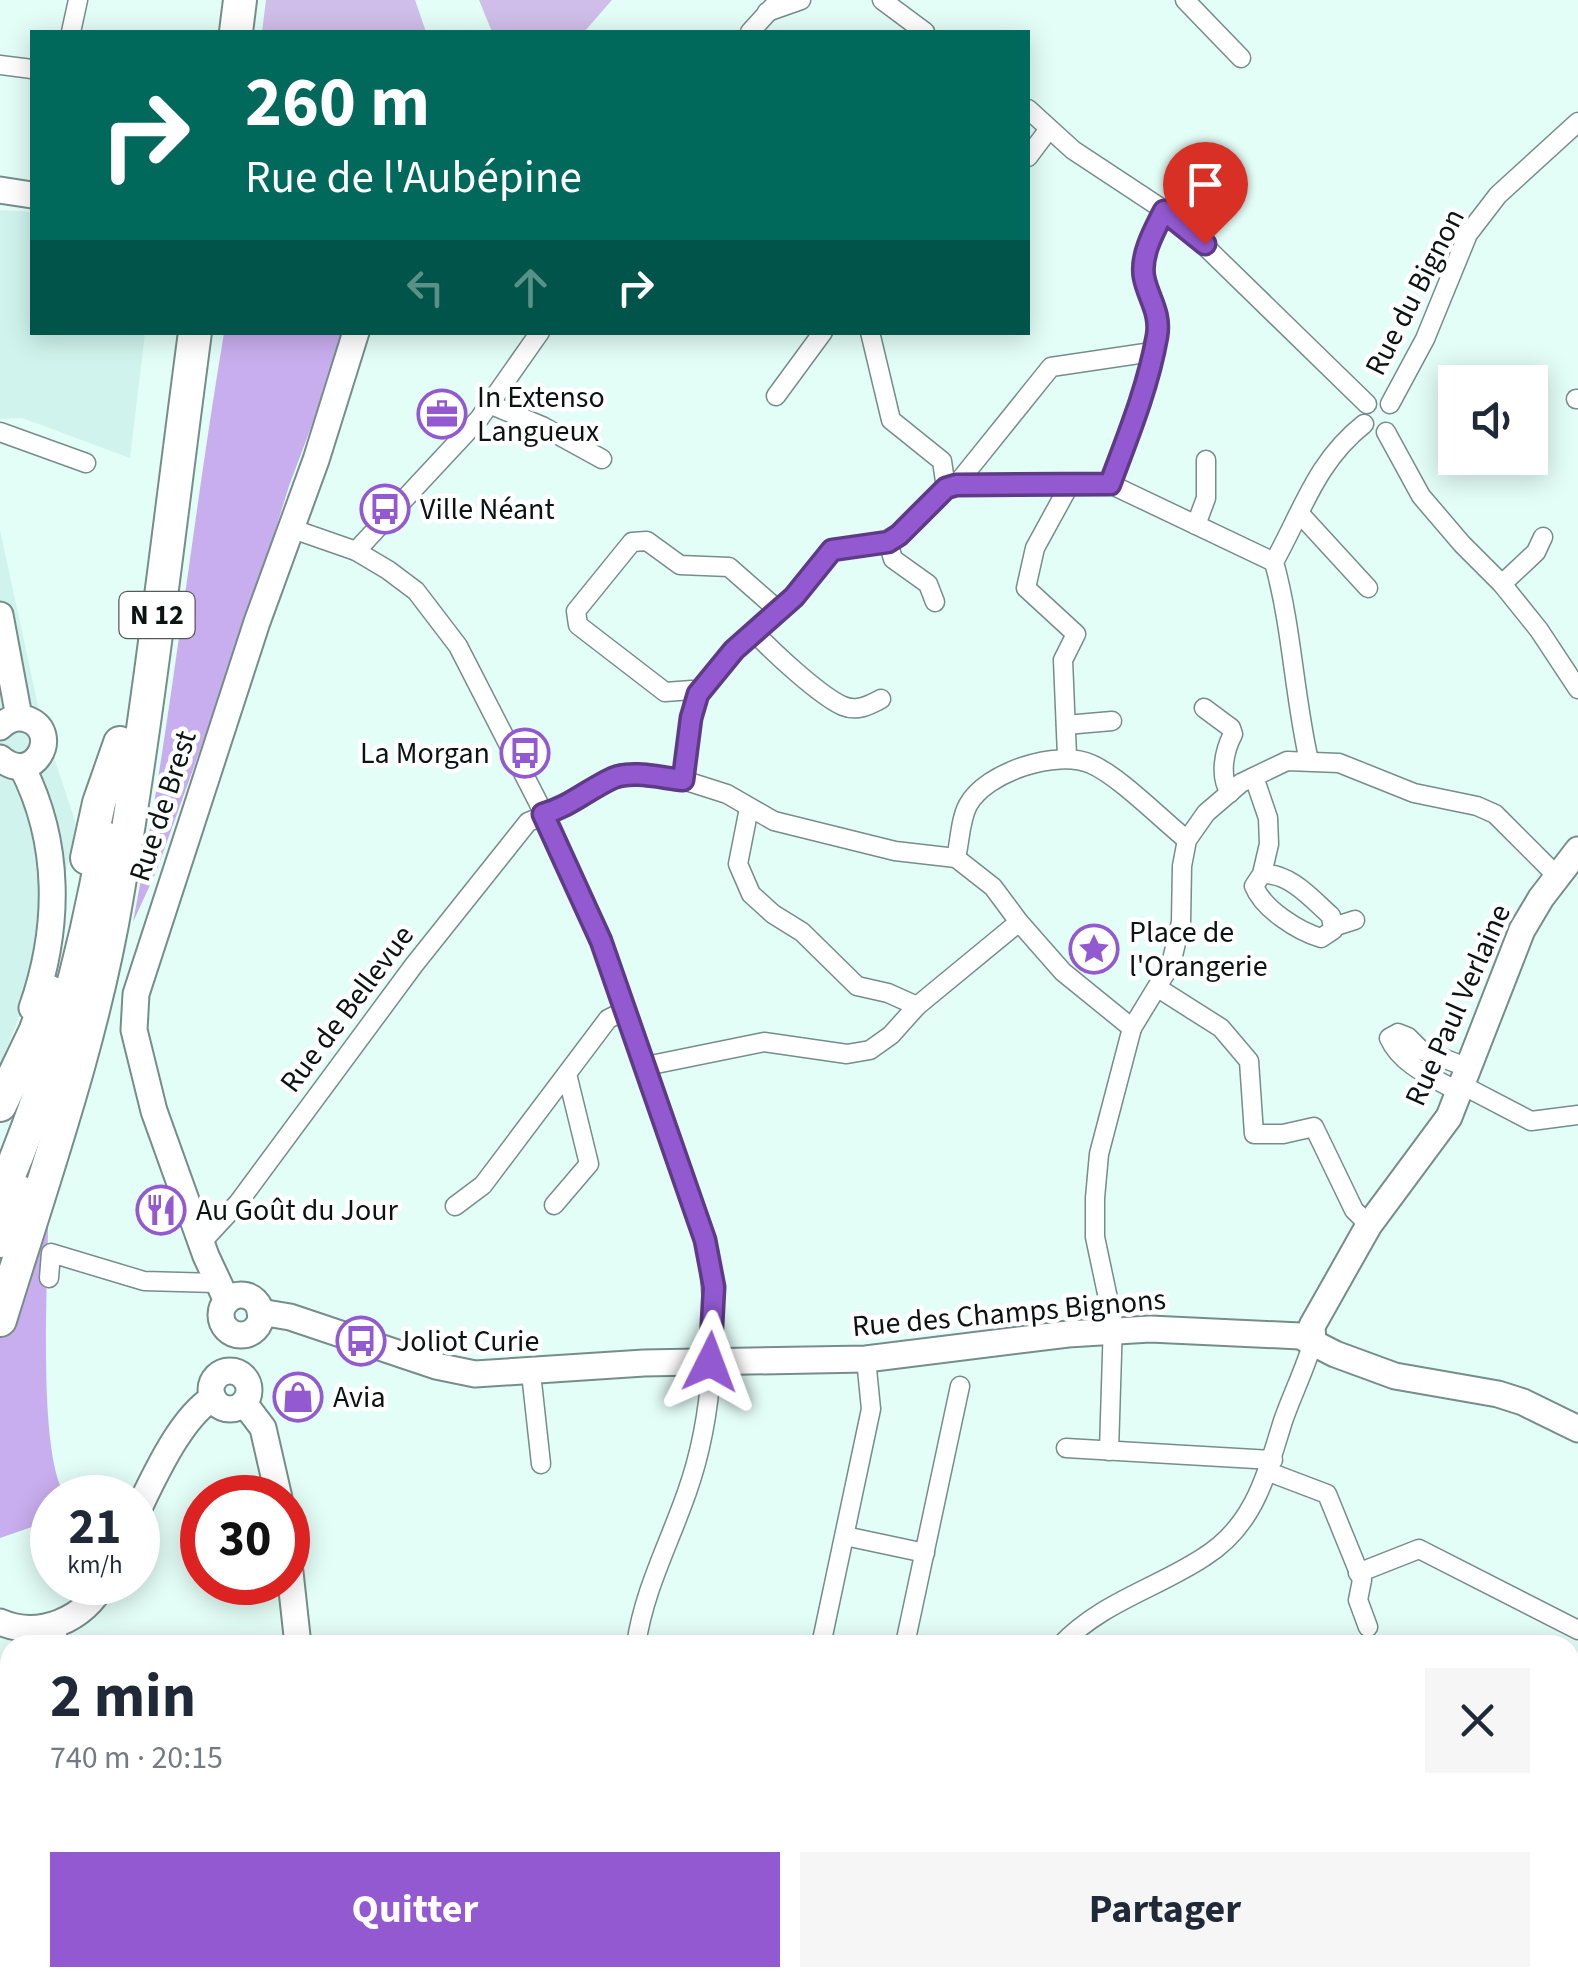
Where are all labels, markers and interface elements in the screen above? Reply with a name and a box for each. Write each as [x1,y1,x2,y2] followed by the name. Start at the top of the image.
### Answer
[245,53,430,153] text: 260 m
[80,70,210,200] icon: right
[1163,142,1248,245] pin
[245,146,582,210] text: Rue de l'Aubépine
[1178,157,1233,212] icon: arrive
[1354,201,1476,383] street label: Rue du Bignon
[398,260,453,315] icon: left
[503,260,558,315] icon: ahead
[608,260,663,315] icon: right
[1438,365,1548,475] map controls
[1438,365,1548,475] button: sound
[477,376,605,453] place label: In Extenso Langueux
[416,388,468,440] office icon: In Extenso Langueux
[359,483,411,535] bus stop icon: Ville Néant
[420,488,555,531] place label: Ville Néant
[120,592,194,638] road number: N 12
[118,725,208,887] street label: Rue de Brest
[499,727,551,779] bus stop icon: La Morgan
[360,732,490,775] place label: La Morgan
[1394,897,1522,1113] street label: Rue Paul Verlaine
[1129,911,1268,988] place label: Place de l'Orangerie
[270,916,424,1102] street label: Rue de Bellevue
[1068,923,1120,975] place icon: Place de l'Orangerie
[135,1184,187,1236] restaurant icon: Au Goût du Jour
[196,1189,399,1232] place label: Au Goût du Jour
[850,1278,1168,1348] street label: Rue des Champs Bignons
[658,1310,762,1414] position arrow
[335,1315,387,1367] bus stop icon: Joliot Curie
[396,1320,539,1363] place label: Joliot Curie
[272,1371,324,1423] shop icon: Avia
[333,1376,386,1419] place label: Avia
[180,1475,310,1605] speed limit sign: 30
[69,1492,121,1563] text: 21
[67,1547,123,1583] text: km/h
[50,1655,196,1740] text: 2 min
[1425,1668,1530,1773] button: close
[50,1735,223,1781] text: 740 m · 20:15
[50,1852,780,1967] button: Quitter
[800,1852,1530,1967] button: Partager

